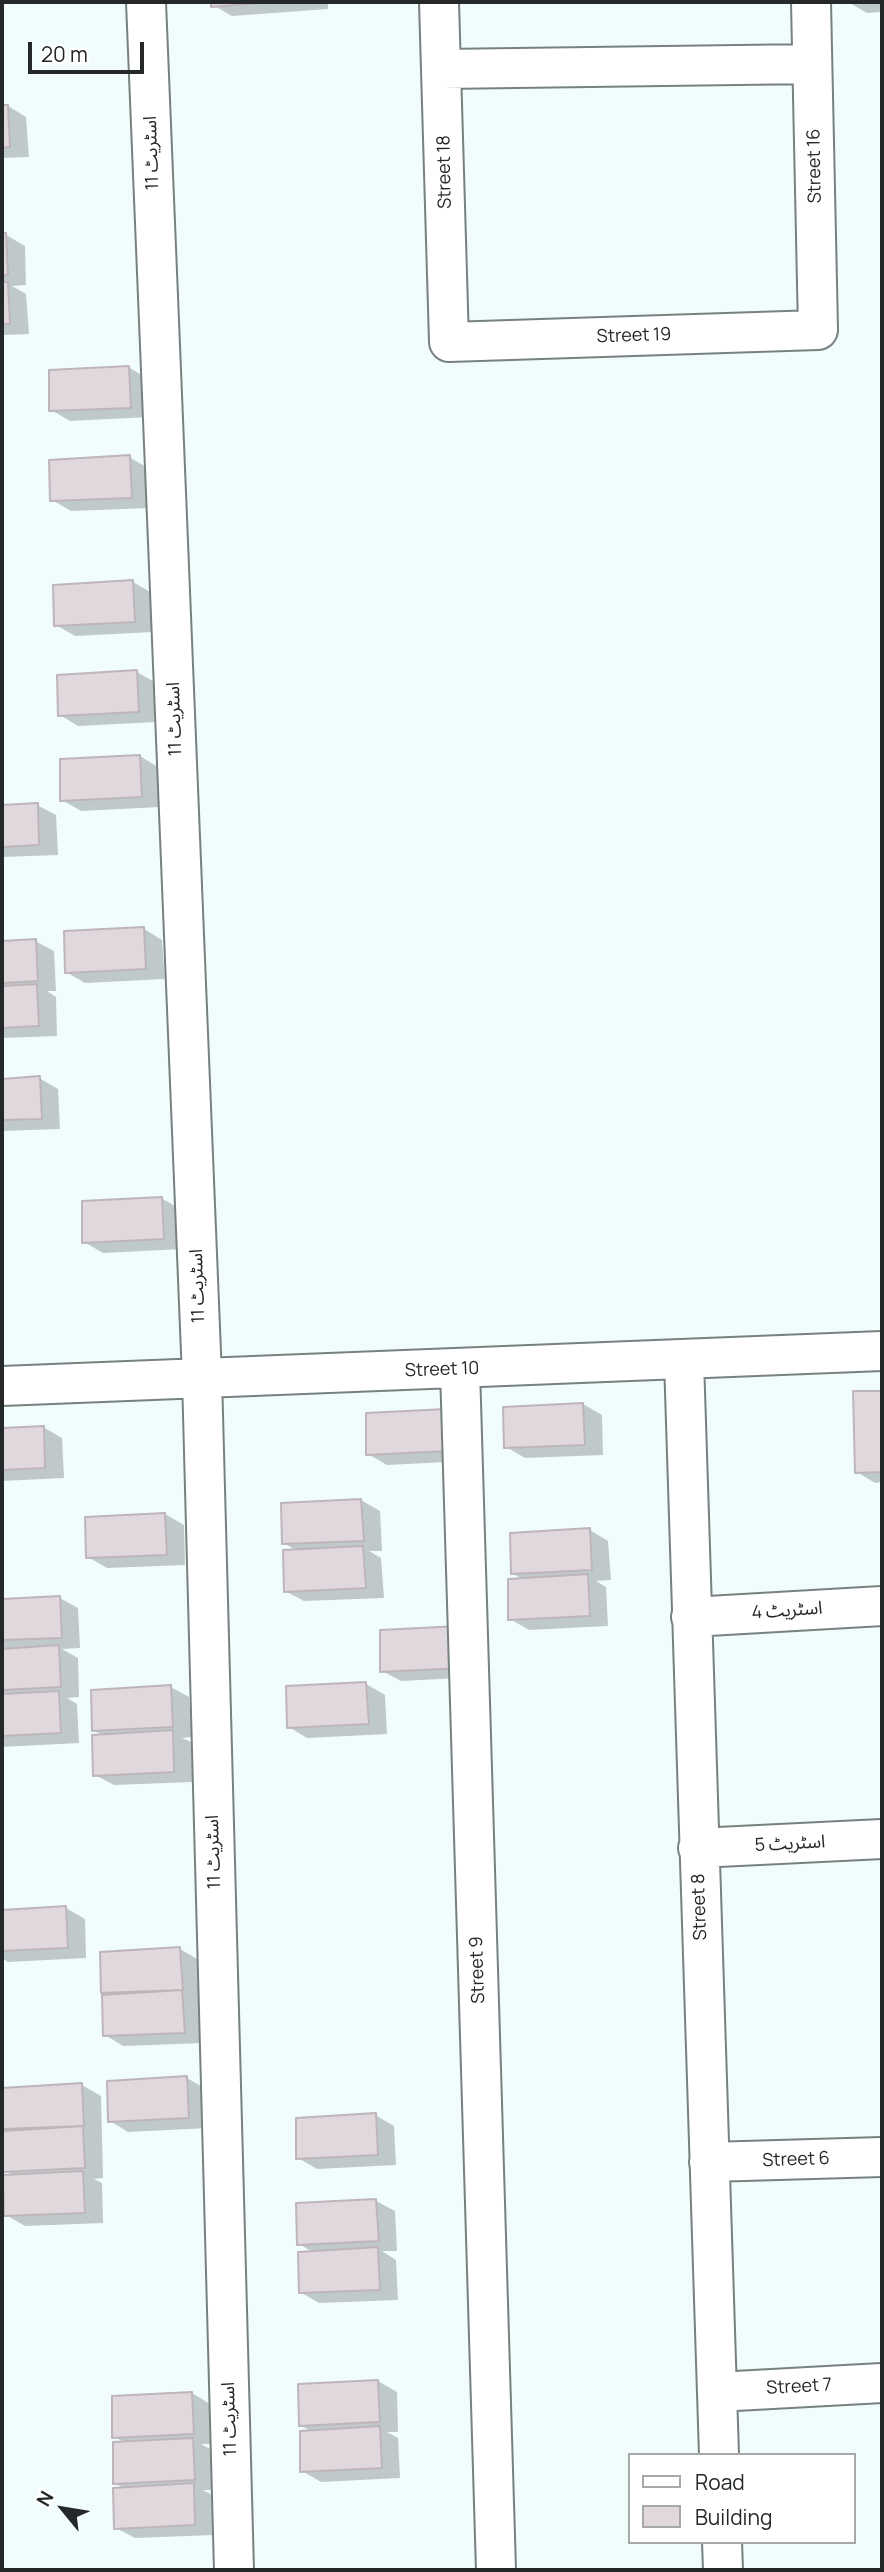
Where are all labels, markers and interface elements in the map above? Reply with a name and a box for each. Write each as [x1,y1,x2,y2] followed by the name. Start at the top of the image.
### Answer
[32,28,147,72] scale bar
[41,40,88,68] text: 20 m
[140,115,164,191] street label: اسٹریٹ 11
[804,128,826,204] street label: Street 16
[434,135,456,209] street label: Street 18
[596,324,672,348] street label: Street 19
[163,681,187,757] street label: اسٹریٹ 11
[186,1248,210,1324] street label: اسٹریٹ 11
[404,1358,480,1382] street label: Street 10
[751,1598,823,1624] street label: اسٹریٹ 4
[202,1814,226,1890] street label: اسٹریٹ 11
[754,1831,826,1857] street label: اسٹریٹ 5
[688,1873,712,1941] street label: Street 8
[466,1936,490,2004] street label: Street 9
[762,2148,830,2172] street label: Street 6
[766,2375,832,2399] street label: Street 7
[218,2381,242,2457] street label: اسٹریٹ 11
[628,2453,856,2544] legend
[695,2468,745,2496] text: Road
[28,2474,98,2544] north arrow
[30,2486,59,2511] text: N
[695,2503,772,2531] text: Building

